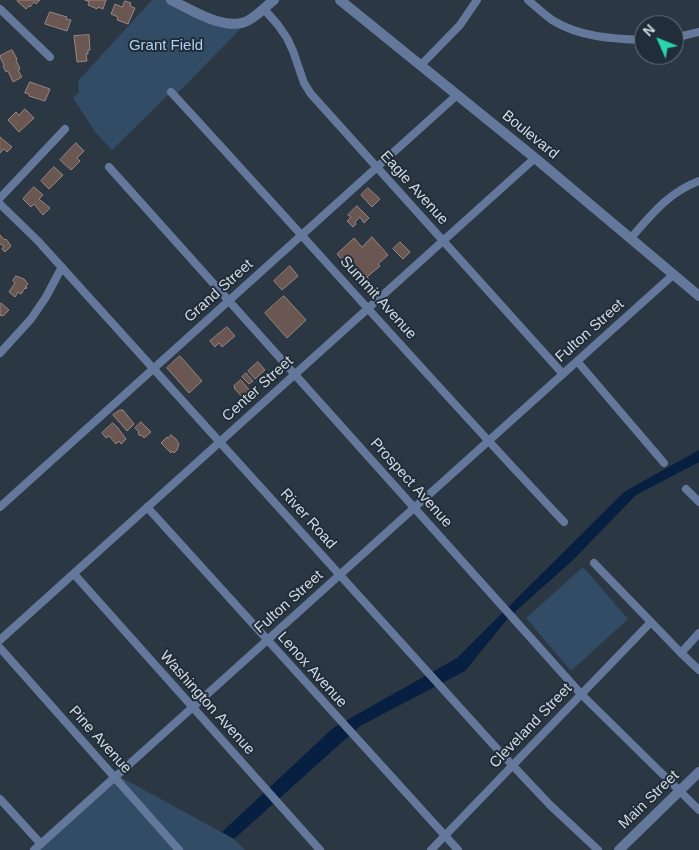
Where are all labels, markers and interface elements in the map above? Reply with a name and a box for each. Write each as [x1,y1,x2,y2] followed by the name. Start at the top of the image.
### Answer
[634,15,684,65] north arrow
[640,21,658,39] text: N
[129,37,203,55] park label: Grant Field
[498,107,562,163] street label: Boulevard
[376,147,452,229] street label: Eagle Avenue
[336,253,420,343] street label: Summit Avenue
[181,256,257,326] street label: Grand Street
[552,296,628,366] street label: Fulton Street
[219,352,297,426] street label: Center Street
[366,435,456,531] street label: Prospect Avenue
[276,485,340,553] street label: River Road
[251,567,327,637] street label: Fulton Street
[273,628,351,712] street label: Lenox Avenue
[156,647,258,759] street label: Washington Avenue
[486,680,576,772] street label: Cleveland Street
[65,702,135,778] street label: Pine Avenue
[615,767,683,833] street label: Main Street

